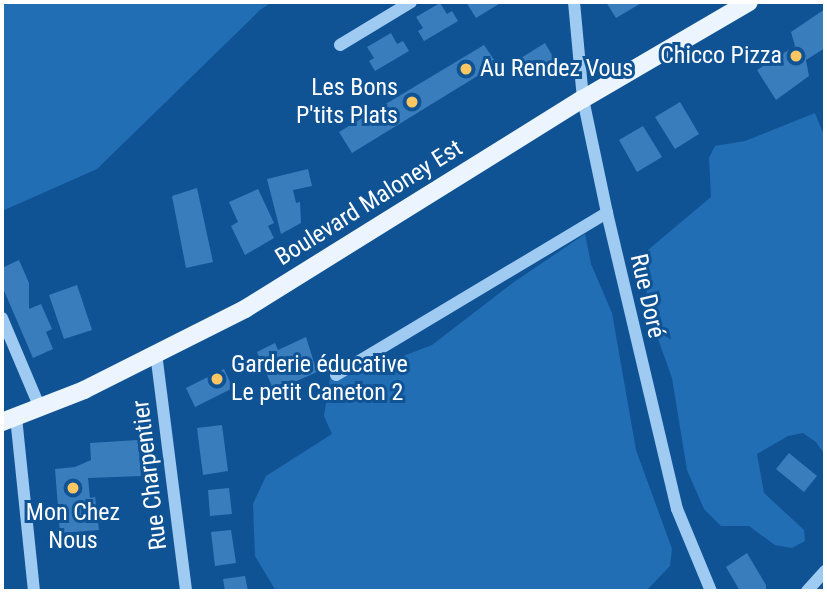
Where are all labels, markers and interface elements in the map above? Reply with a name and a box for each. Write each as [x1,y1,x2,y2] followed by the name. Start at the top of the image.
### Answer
[660,42,782,70] place label: Chicco Pizza
[788,48,804,64] marker: Chicco Pizza
[480,55,633,83] place label: Au Rendez Vous
[458,61,474,77] marker: Au Rendez Vous
[296,74,398,130] place label: Les Bons P'tits Plats
[404,94,420,110] marker: Les Bons P'tits Plats
[270,134,468,272] street label: Boulevard Maloney Est
[623,251,671,341] street label: Rue Doré
[231,351,408,407] place label: Garderie éducative Le petit Caneton 2
[209,371,225,387] marker: Garderie éducative Le petit Caneton 2
[127,398,173,552] street label: Rue Charpentier
[65,480,81,496] marker: Mon Chez Nous
[26,499,120,555] place label: Mon Chez Nous

